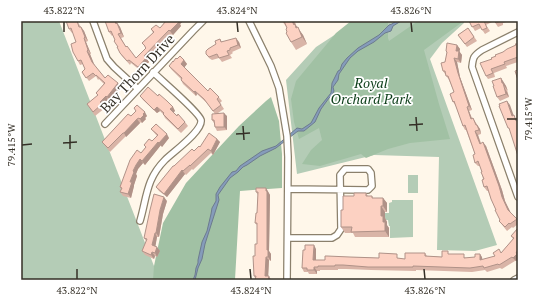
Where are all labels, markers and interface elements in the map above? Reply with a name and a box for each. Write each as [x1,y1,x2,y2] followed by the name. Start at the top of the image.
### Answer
[44,4,85,17] text: 43.822°N
[217,4,258,17] text: 43.824°N
[391,4,432,17] text: 43.826°N
[96,29,178,117] street label: Bay Thorn Drive
[331,73,412,108] park label: Royal Orchard Park
[522,97,535,141] text: 79.415°W
[5,123,18,167] text: 79.415°W
[57,284,98,297] text: 43.822°N
[231,284,272,297] text: 43.824°N
[405,284,446,297] text: 43.826°N

